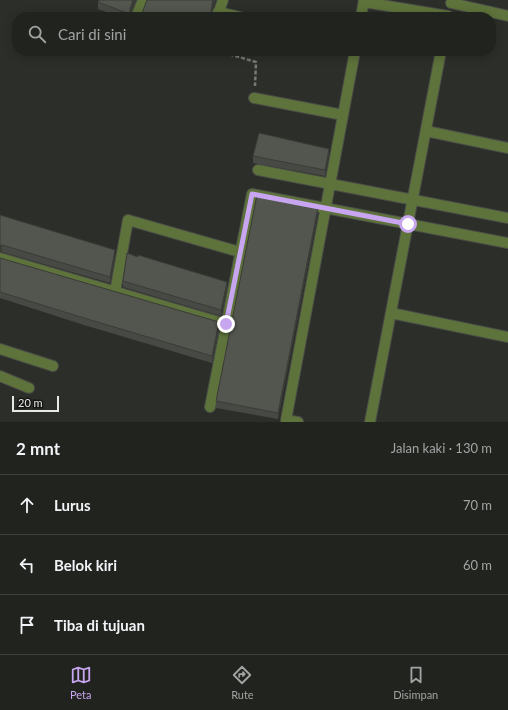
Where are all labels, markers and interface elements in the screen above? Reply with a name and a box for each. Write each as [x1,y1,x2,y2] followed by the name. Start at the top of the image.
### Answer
[12,12,496,56] search box
[26,23,48,45] icon: search
[58,25,126,43] text: Cari di sini
[399,215,417,233] route start
[217,315,235,333] route end
[12,394,59,413] scale bar
[18,396,43,409] text: 20 m
[16,438,60,459] text: 2 mnt
[391,440,492,456] text: Jalan kaki · 130 m
[16,494,38,516] icon: ahead
[54,496,91,514] text: Lurus
[463,497,492,513] text: 70 m
[16,554,38,576] icon: left
[54,556,117,574] text: Belok kiri
[463,557,492,573] text: 60 m
[16,614,38,636] icon: arrive
[54,616,145,634] text: Tiba di tujuan
[70,664,92,701] tab: Peta
[231,664,254,701] tab: Rute
[393,664,438,701] tab: Disimpan

